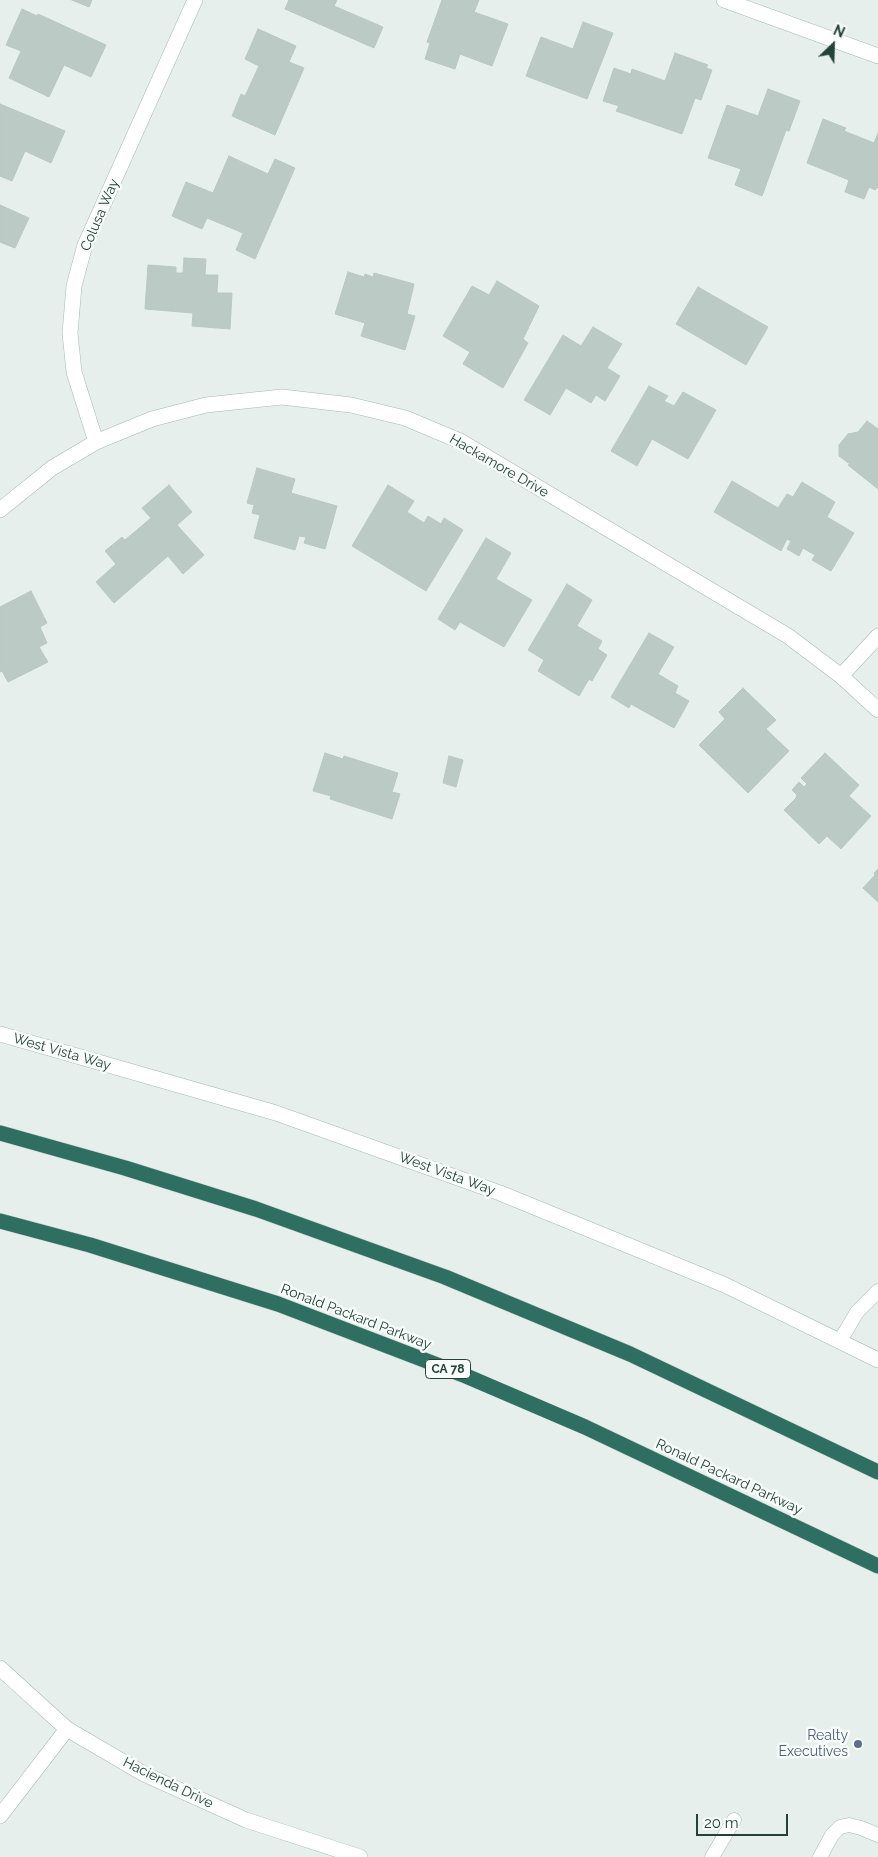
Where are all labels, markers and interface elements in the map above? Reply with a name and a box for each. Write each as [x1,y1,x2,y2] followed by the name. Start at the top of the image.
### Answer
[808,20,858,70] north arrow
[831,22,847,41] text: N
[77,176,123,254] street label: Colusa Way
[446,431,552,501] street label: Hackamore Drive
[11,1030,113,1074] street label: West Vista Way
[397,1149,497,1199] street label: West Vista Way
[278,1281,434,1353] street label: Ronald Packard Parkway
[426,1360,470,1378] road number: CA 78
[653,1436,805,1518] street label: Ronald Packard Parkway
[779,1728,848,1760] place label: Realty Executives
[852,1738,864,1750] marker: Realty Executives
[120,1754,216,1812] street label: Hacienda Drive
[698,1804,790,1836] scale bar
[704,1814,739,1832] text: 20 m

